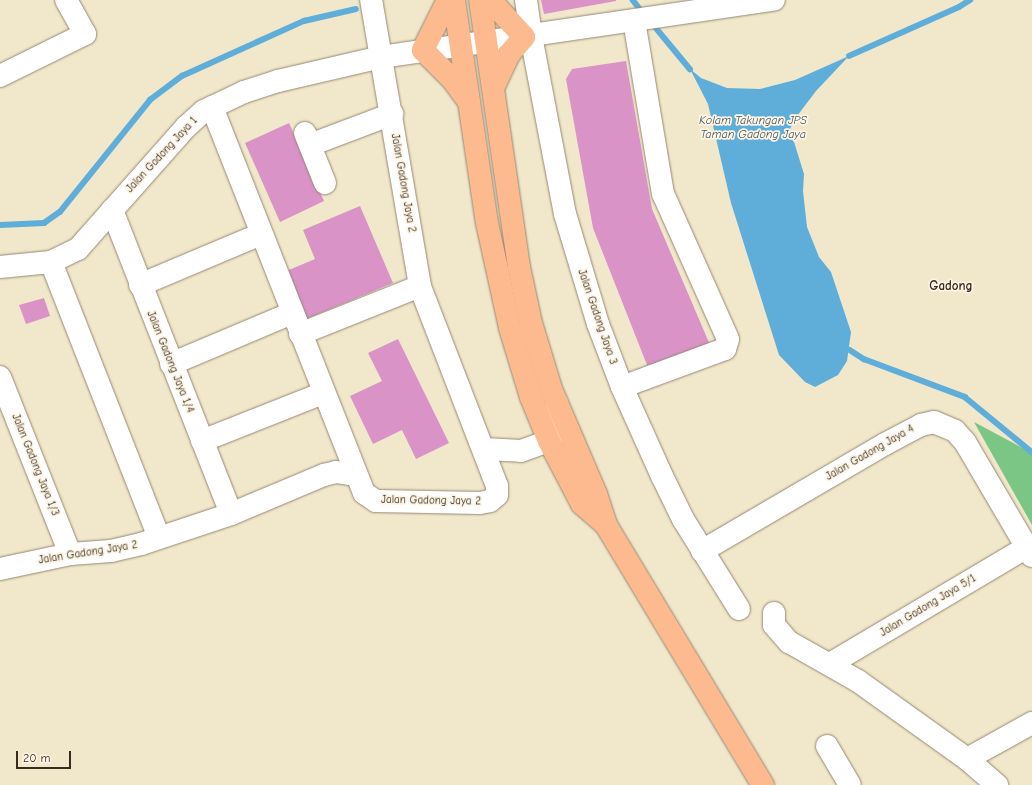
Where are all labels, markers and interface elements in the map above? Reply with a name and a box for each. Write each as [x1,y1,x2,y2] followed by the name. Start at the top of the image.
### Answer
[124,114,200,196] street label: Jalan Gadong Jaya 1
[699,114,807,142] water label: Kolam Takungan JPS Taman Gadong Jaya
[388,133,418,233] street label: Jalan Gadong Jaya 2
[575,268,619,366] street label: Jalan Gadong Jaya 3
[929,278,973,294] district label: Gadong
[144,309,196,415] street label: Jalan Gadong Jaya 1/4
[8,412,62,518] street label: Jalan Gadong Jaya 1/3
[824,422,916,484] street label: Jalan Gadong Jaya 4
[381,494,481,508] street label: Jalan Gadong Jaya 2
[38,539,138,567] street label: Jalan Gadong Jaya 2
[878,572,978,640] street label: Jalan Gadong Jaya 5/1
[18,743,73,769] scale bar
[23,751,51,765] text: 20 m

